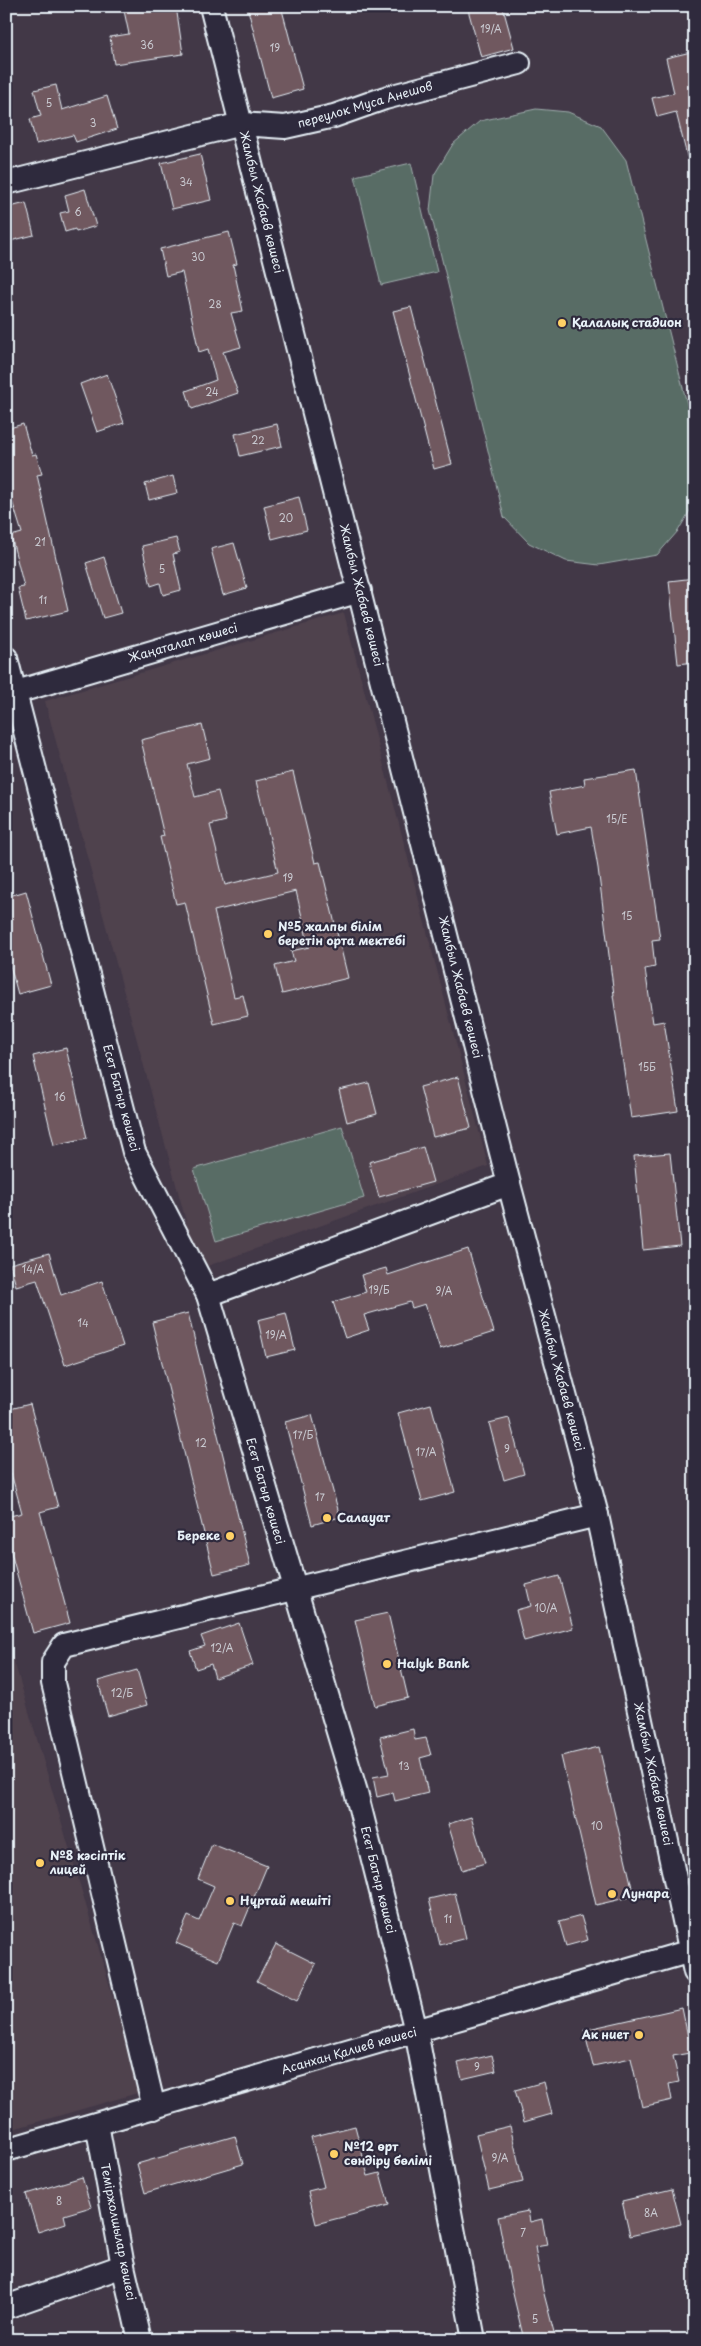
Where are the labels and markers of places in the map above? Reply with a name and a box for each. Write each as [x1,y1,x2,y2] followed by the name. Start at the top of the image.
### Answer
[572,313,682,331] place label: Қалалық стадион
[556,317,568,329] marker: Қалалық стадион
[278,917,406,949] place label: №5 жалпы білім беретін орта мектебі
[262,928,274,940] marker: №5 жалпы білім беретін орта мектебі
[337,1508,391,1526] place label: Салауат
[321,1512,333,1524] marker: Салауат
[177,1526,220,1544] place label: Береке
[224,1530,236,1542] marker: Береке
[397,1654,470,1672] place label: Halyk Bank
[381,1658,393,1670] marker: Halyk Bank
[49,1846,126,1878] place label: №8 кәсіптік лицей
[34,1857,46,1869] marker: №8 кәсіптік лицей
[622,1884,670,1902] place label: Лунара
[606,1888,618,1900] marker: Лунара
[240,1891,331,1909] place label: Нұртай мешіті
[224,1895,236,1907] marker: Нұртай мешіті
[581,2025,630,2043] place label: Ак ниет
[633,2029,645,2041] marker: Ак ниет
[344,2137,433,2169] place label: №12 өрт сөндіру бөлімі
[328,2148,340,2160] marker: №12 өрт сөндіру бөлімі

